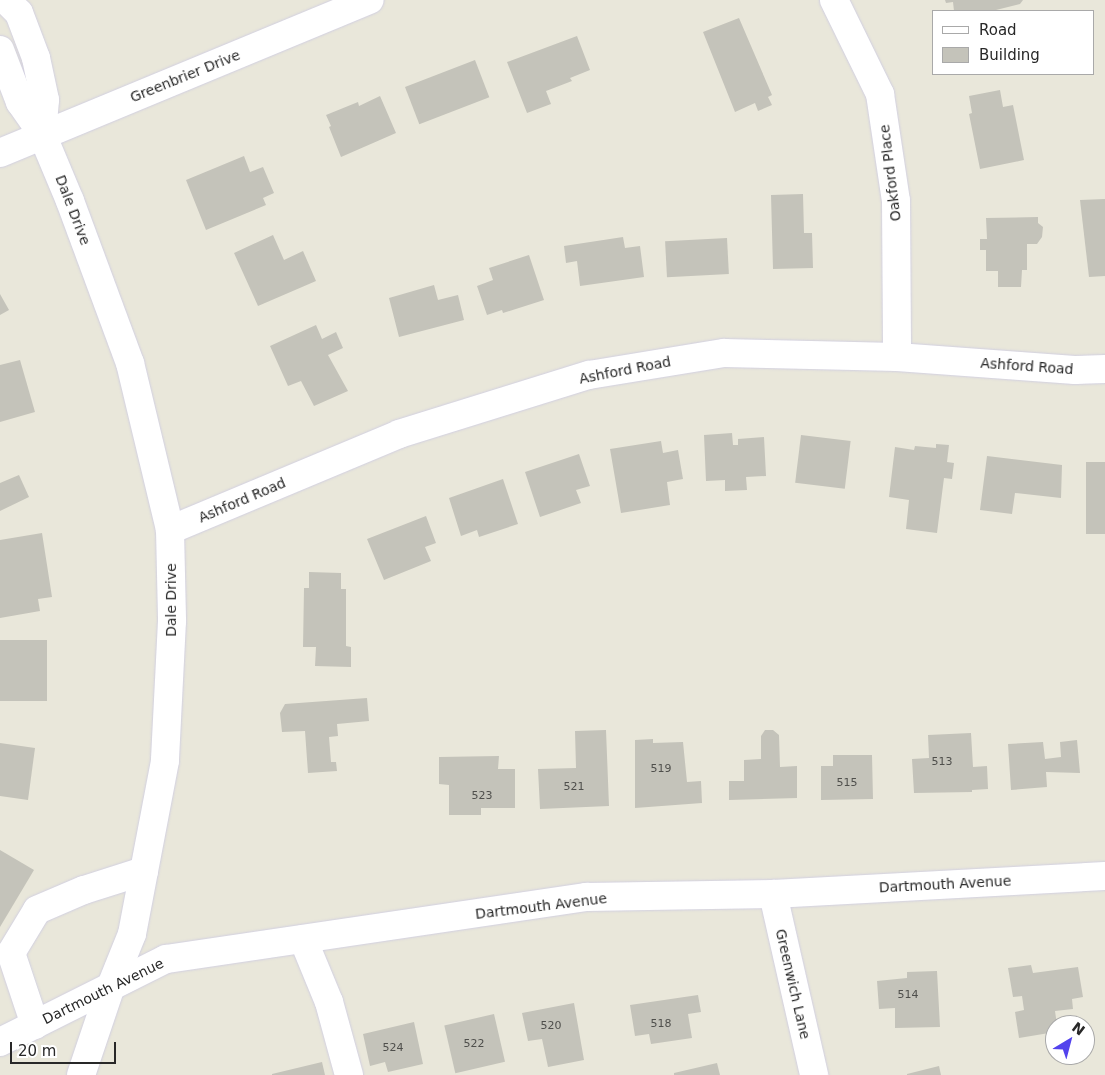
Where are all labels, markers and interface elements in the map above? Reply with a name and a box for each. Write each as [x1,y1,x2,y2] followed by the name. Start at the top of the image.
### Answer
[932,10,1095,75] legend
[979,21,1017,39] text: Road
[128,46,242,106] street label: Greenbrier Drive
[979,46,1040,64] text: Building
[876,124,904,222] street label: Oakford Place
[52,173,94,247] street label: Dale Drive
[578,353,672,387] street label: Ashford Road
[980,354,1074,378] street label: Ashford Road
[196,474,288,526] street label: Ashford Road
[163,563,179,637] street label: Dale Drive
[932,755,952,769] house number: 513
[651,762,671,776] house number: 519
[837,776,857,790] house number: 515
[564,780,584,794] house number: 521
[472,789,492,803] house number: 523
[878,872,1012,896] street label: Dartmouth Avenue
[474,890,608,922] street label: Dartmouth Avenue
[772,927,814,1041] street label: Greenwich Lane
[40,954,166,1028] street label: Dartmouth Avenue
[898,988,918,1002] house number: 514
[1045,1015,1095,1065] north arrow
[651,1017,671,1031] house number: 518
[541,1019,561,1033] house number: 520
[1069,1019,1088,1039] text: N
[12,1032,119,1064] scale bar
[464,1037,484,1051] house number: 522
[383,1041,403,1055] house number: 524
[18,1042,56,1060] text: 20 m

